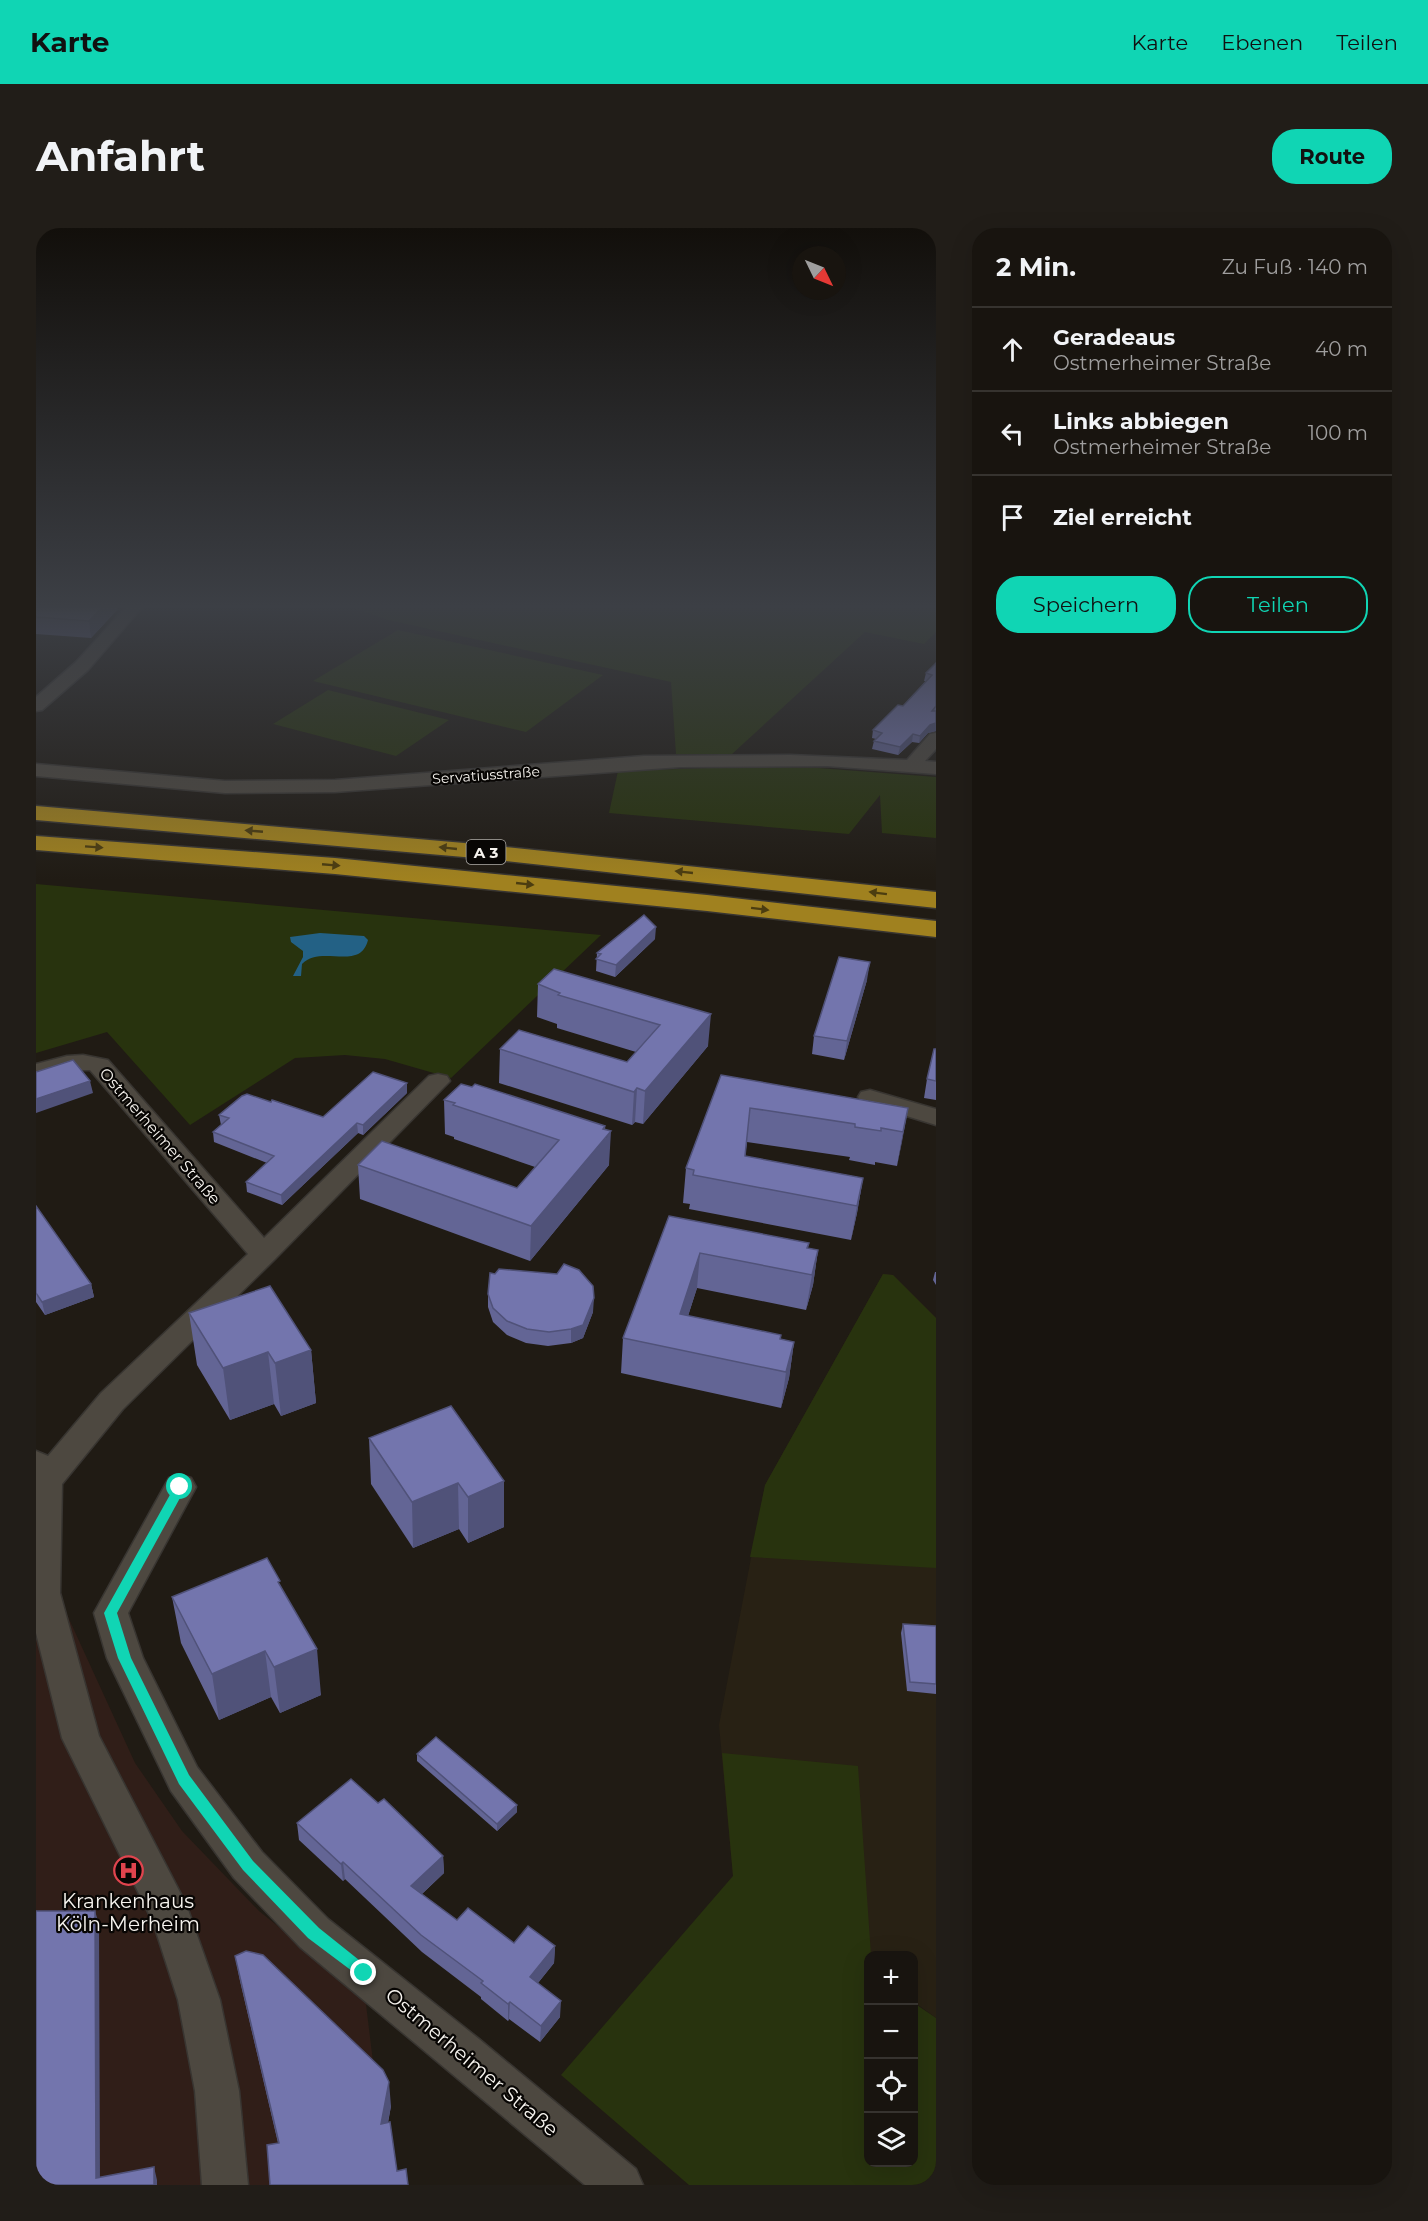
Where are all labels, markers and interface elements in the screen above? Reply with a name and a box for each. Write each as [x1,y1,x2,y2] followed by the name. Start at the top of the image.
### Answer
[30,25,110,59] text: Karte
[1132,30,1188,55] text: Karte
[1221,30,1303,55] text: Ebenen
[1336,30,1398,55] text: Teilen
[1272,129,1392,184] button: Route
[36,130,205,182] text: Anfahrt
[792,246,846,300] north arrow
[996,251,1076,283] text: 2 Min.
[1222,255,1368,279] text: Zu Fuß · 140 m
[1053,324,1175,351] text: Geradeaus
[996,333,1029,366] icon: ahead
[1315,337,1368,361] text: 40 m
[1053,351,1271,375] text: Ostmerheimer Straße
[1053,408,1229,435] text: Links abbiegen
[996,417,1029,450] icon: left
[1308,421,1368,445] text: 100 m
[1053,435,1271,459] text: Ostmerheimer Straße
[996,501,1029,534] icon: arrive
[1053,504,1192,531] text: Ziel erreicht
[996,576,1176,633] button: Speichern
[1188,576,1368,633] button: Teilen
[432,762,540,788] street label: Servatiusstraße
[244,826,263,836] one-way arrow
[466,840,506,864] road number: A 3
[85,842,104,852] one-way arrow
[439,843,458,853] one-way arrow
[321,860,340,870] one-way arrow
[675,867,694,877] one-way arrow
[515,879,534,889] one-way arrow
[868,888,887,898] one-way arrow
[751,904,770,913] one-way arrow
[96,1064,224,1208] street label: Ostmerheimer Straße
[166,1473,192,1499] route start
[112,1855,144,1887] hospital icon: Krankenhaus Köln-Merheim
[56,1889,200,1936] place label: Krankenhaus Köln-Merheim
[864,1951,918,2167] map controls
[864,1951,918,2005] button: +
[350,1959,376,1985] route end
[381,1983,563,2141] street label: Ostmerheimer Straße
[864,2005,918,2059] button: −
[864,2059,918,2113] button: locate
[864,2113,918,2167] button: layers

